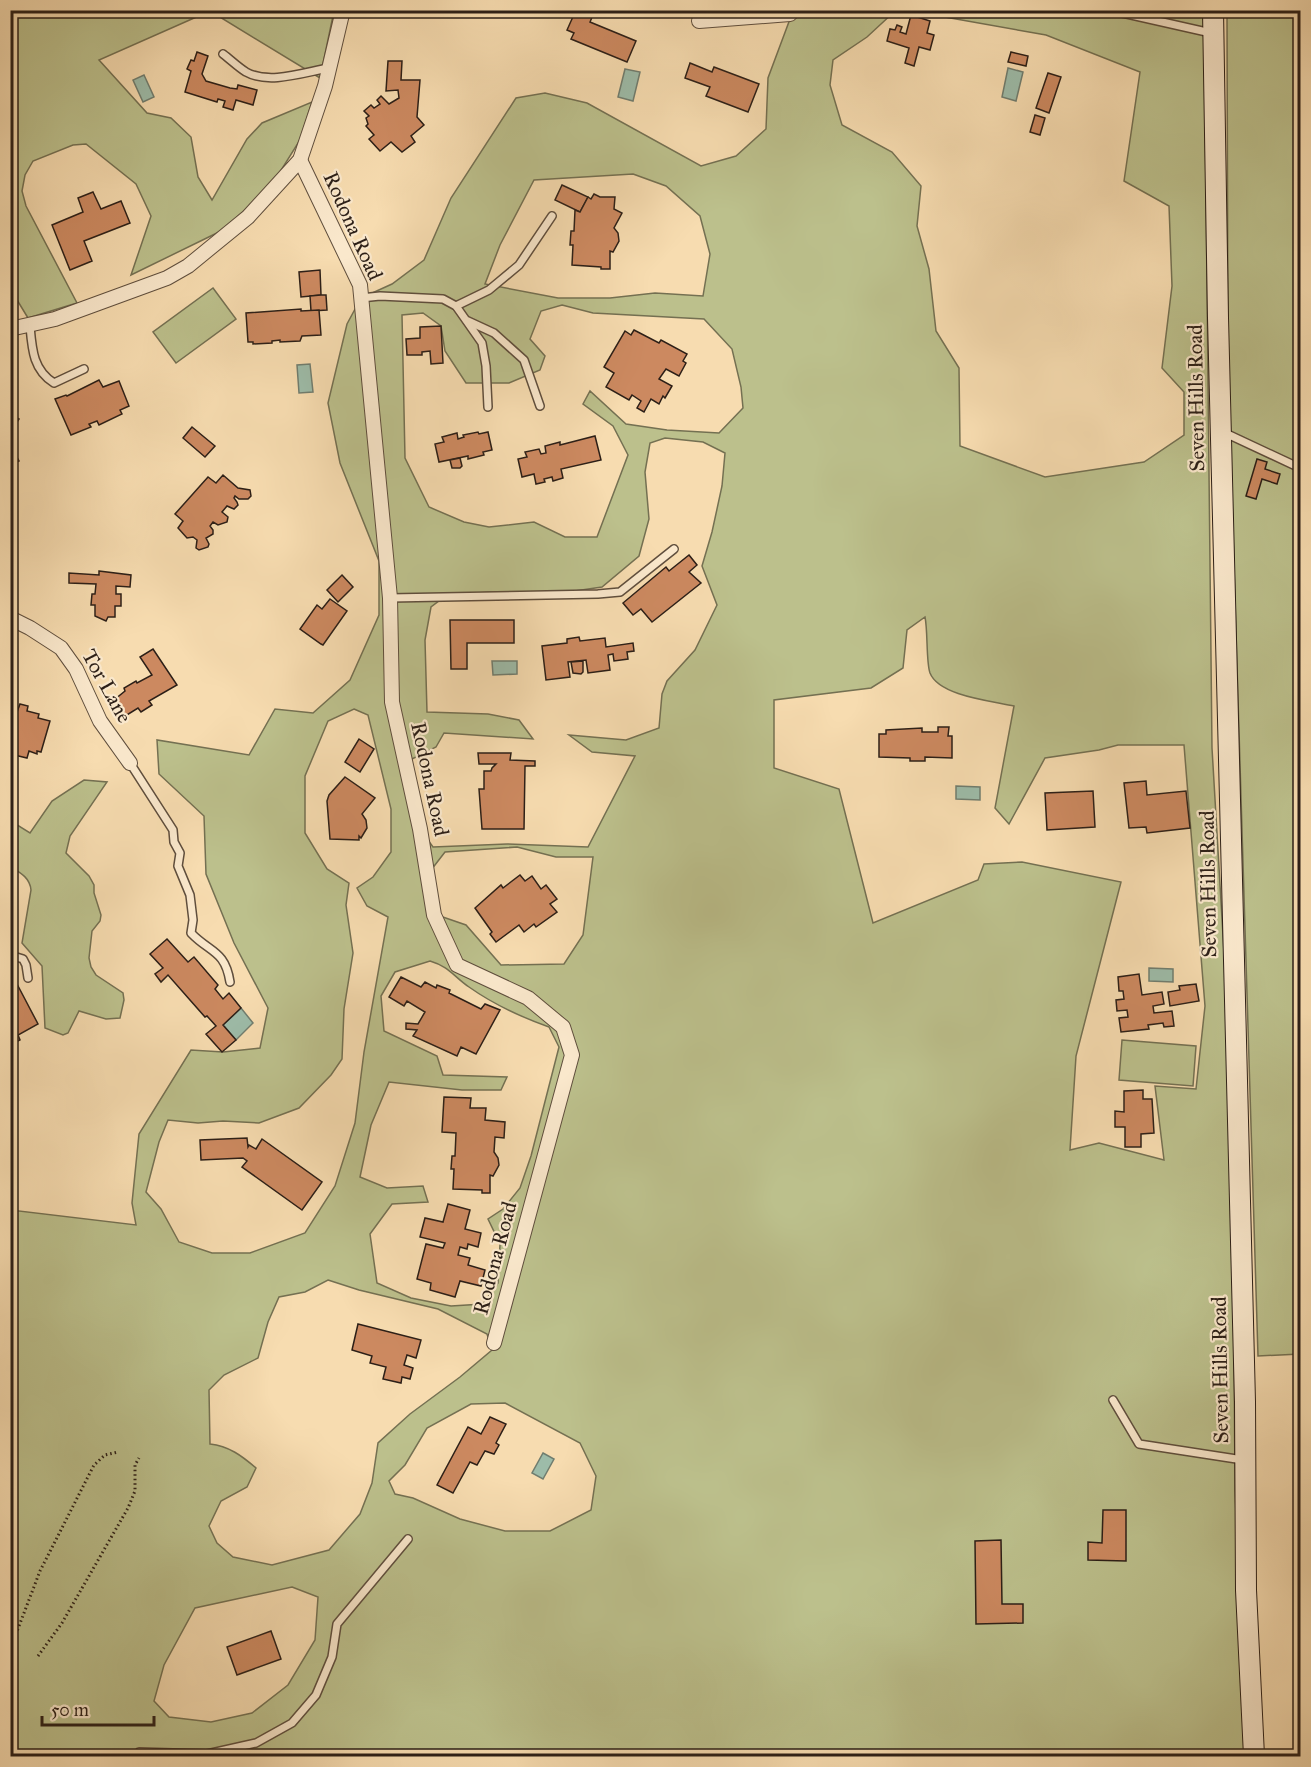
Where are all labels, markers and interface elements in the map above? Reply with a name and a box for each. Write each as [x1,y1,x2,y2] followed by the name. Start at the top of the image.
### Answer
[318,168,389,285] street label: Rodona Road
[1182,324,1210,472] street label: Seven Hills Road
[76,645,138,728] street label: Tor Lane
[405,719,455,839] street label: Rodona Road
[1194,810,1222,958] street label: Seven Hills Road
[467,1198,523,1317] street label: Rodona Road
[1206,1296,1234,1444] street label: Seven Hills Road
[42,1689,154,1727] scale bar
[51,1699,89,1721] text: 50 m

